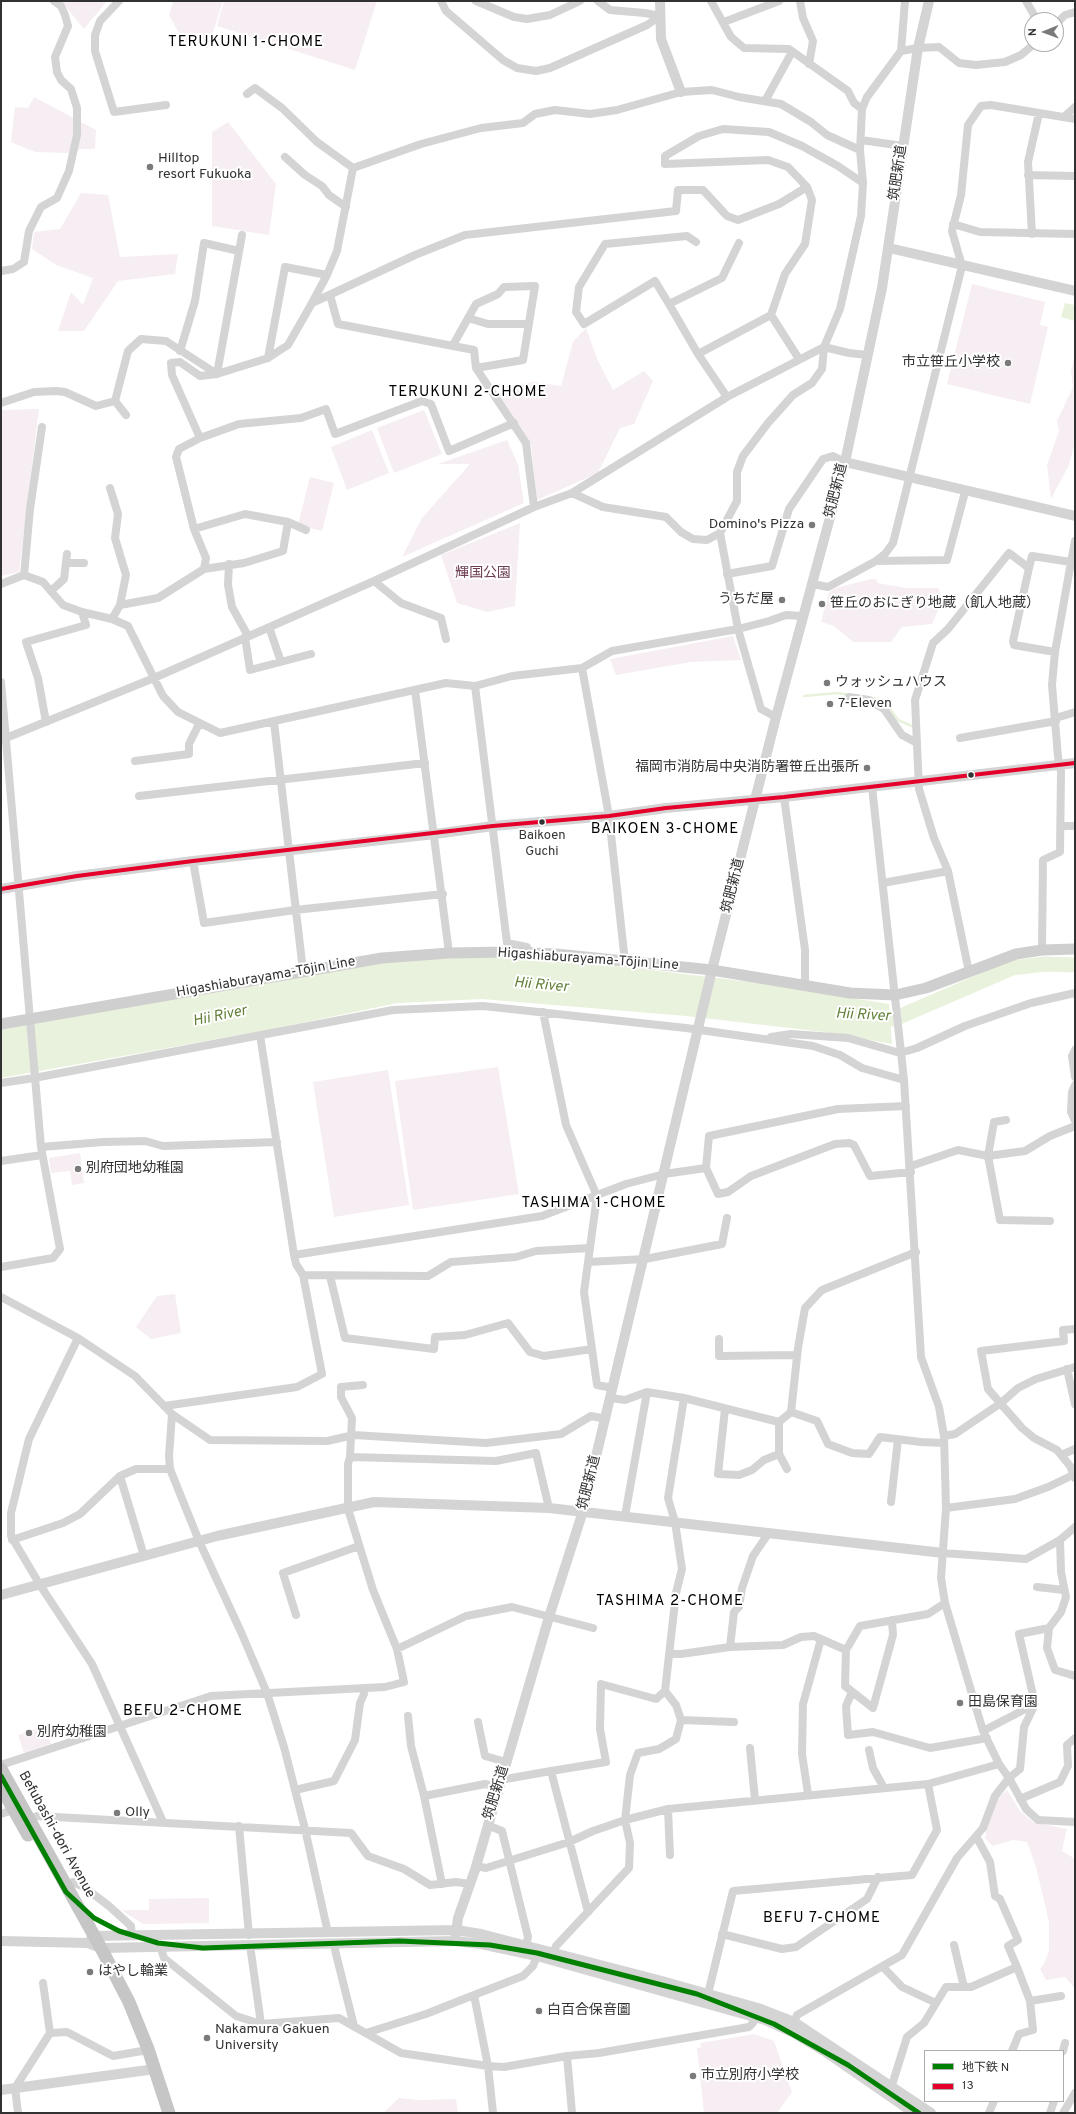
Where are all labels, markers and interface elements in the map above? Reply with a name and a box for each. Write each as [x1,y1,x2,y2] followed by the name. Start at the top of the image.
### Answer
[1024,12,1064,52] north arrow
[1026,28,1040,36] text: N
[168,34,324,52] district label: TERUKUNI 1-CHOME
[887,144,911,202] street label: 筑肥新道
[158,151,251,184] place label: Hilltop resort Fukuoka
[145,162,155,172] marker: Hilltop resort Fukuoka
[902,355,1000,371] place label: 市立笹丘小学校
[1003,358,1013,368] marker: 市立笹丘小学校
[389,384,547,402] district label: TERUKUNI 2-CHOME
[822,462,852,520] street label: 筑肥新道
[709,517,804,533] place label: Domino's Pizza
[807,520,817,530] marker: Domino's Pizza
[455,566,511,582] park label: 輝国公園
[718,592,774,608] place label: うちだ屋
[777,595,787,605] marker: うちだ屋
[830,596,1040,612] place label: 笹丘のおにぎり地蔵（飢人地蔵）
[817,599,827,609] marker: 笹丘のおにぎり地蔵（飢人地蔵）
[835,675,947,691] place label: ウォッシュハウス
[822,678,832,688] marker: ウォッシュハウス
[838,696,892,712] place label: 7-Eleven
[825,699,835,709] marker: 7-Eleven
[635,760,859,776] place label: 福岡市消防局中央消防署笹丘出張所
[862,763,872,773] marker: 福岡市消防局中央消防署笹丘出張所
[966,770,976,780] unlabelled marker
[537,817,547,827] marker: Baikoen Guchi
[591,821,739,839] district label: BAIKOEN 3-CHOME
[518,828,566,859] place label: Baikoen Guchi
[719,857,749,915] street label: 筑肥新道
[497,945,679,975] street label: Higashiaburayama-Tōjin Line
[175,954,357,1002] street label: Higashiaburayama-Tōjin Line
[513,975,569,997] water label: Hii River
[191,1002,249,1032] water label: Hii River
[835,1006,891,1026] water label: Hii River
[86,1161,184,1177] place label: 別府団地幼稚園
[73,1164,83,1174] marker: 別府団地幼稚園
[521,1195,667,1213] district label: TASHIMA 1-CHOME
[575,1454,605,1512] street label: 筑肥新道
[596,1593,744,1611] district label: TASHIMA 2-CHOME
[968,1695,1038,1711] place label: 田島保育園
[955,1698,965,1708] marker: 田島保育園
[123,1703,243,1721] district label: BEFU 2-CHOME
[37,1725,107,1741] place label: 別府幼稚園
[24,1728,34,1738] marker: 別府幼稚園
[481,1764,513,1822] street label: 筑肥新道
[14,1769,98,1901] street label: Befubashi-dori Avenue
[125,1805,150,1821] place label: Olly
[112,1808,122,1818] marker: Olly
[763,1910,881,1928] district label: BEFU 7-CHOME
[98,1964,168,1980] place label: はやし輪業
[85,1967,95,1977] marker: はやし輪業
[547,2003,631,2019] place label: 白百合保音圖
[534,2006,544,2016] marker: 白百合保音圖
[215,2022,330,2054] place label: Nakamura Gakuen University
[202,2033,212,2043] marker: Nakamura Gakuen University
[924,2050,1064,2102] legend
[962,2060,1009,2076] text: 地下鉄 N
[701,2068,799,2084] place label: 市立別府小学校
[688,2071,698,2081] marker: 市立別府小学校
[962,2078,974,2094] text: 13

